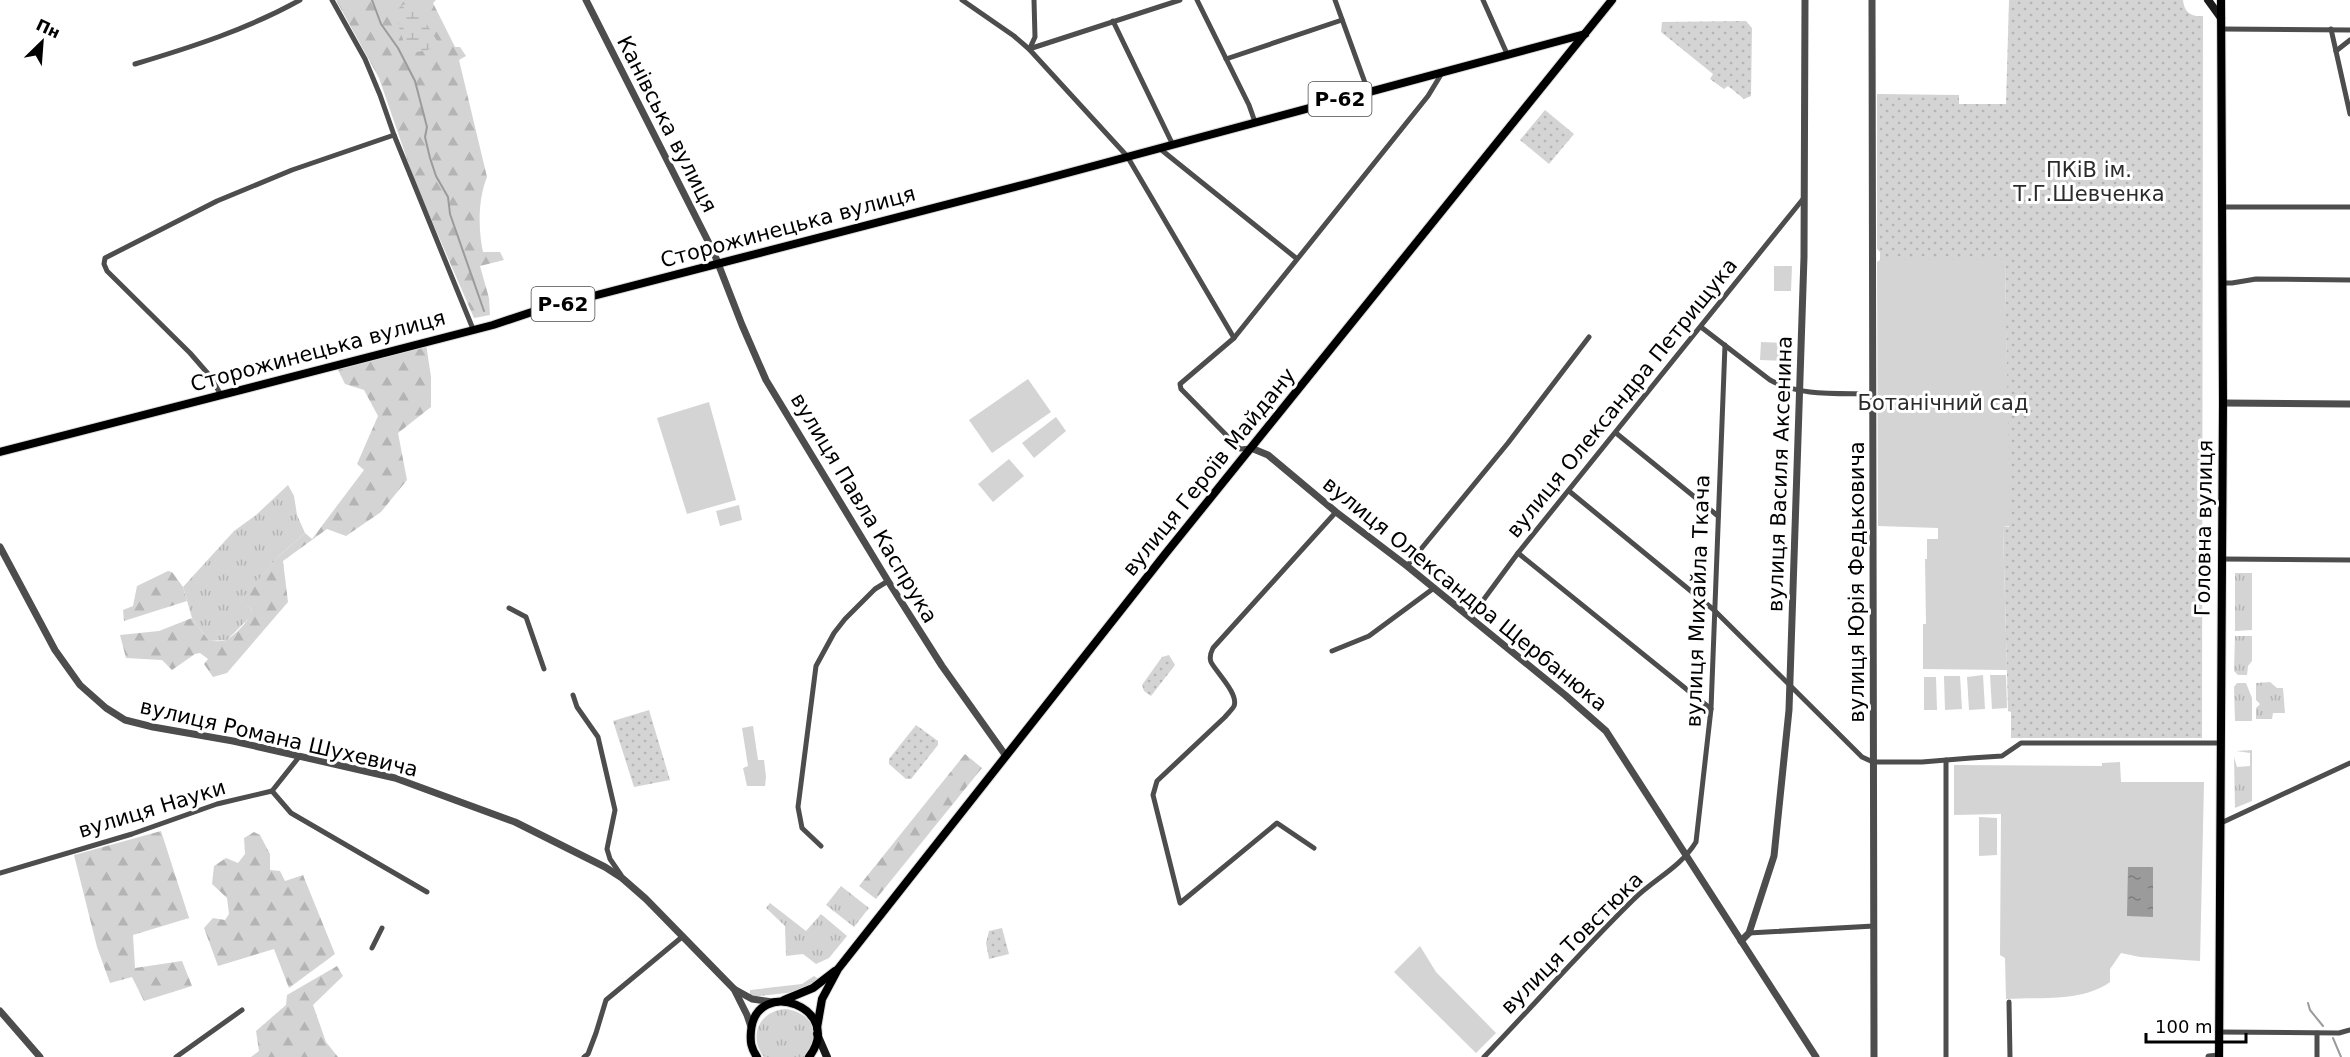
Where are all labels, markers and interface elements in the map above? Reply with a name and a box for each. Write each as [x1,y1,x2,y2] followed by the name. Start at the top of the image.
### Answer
[12,12,72,72] north arrow
[33,15,63,43] text: Пн
[612,32,722,216] street label: Канівська вулиця
[1308,82,1372,116] road number: Р-62
[2012,158,2165,206] park label: ПКіВ ім. Т.Г.Шевченка
[658,181,918,273] street label: Сторожинецька вулиця
[1502,254,1742,542] street label: вулиця Олександра Петрищука
[532,287,594,321] road number: Р-62
[188,305,448,397] street label: Сторожинецька вулиця
[1763,336,1797,612] street label: вулиця Василя Аксенина
[1118,363,1300,581] street label: вулиця Героїв Майдану
[786,389,942,627] street label: вулиця Павла Каспрука
[1858,391,2028,415] park label: Ботанічний сад
[2190,440,2218,616] street label: Головна вулиця
[1845,441,1869,723] street label: вулиця Юрія Федьковича
[1318,472,1612,716] street label: вулиця Олександра Щербанюка
[1682,474,1714,728] street label: вулиця Михайла Ткача
[138,694,420,782] street label: вулиця Романа Шухевича
[75,775,229,843] street label: вулиця Науки
[1496,867,1648,1019] street label: вулиця Товстюка
[2146,1006,2246,1044] scale bar
[2155,1016,2213,1037] text: 100 m

